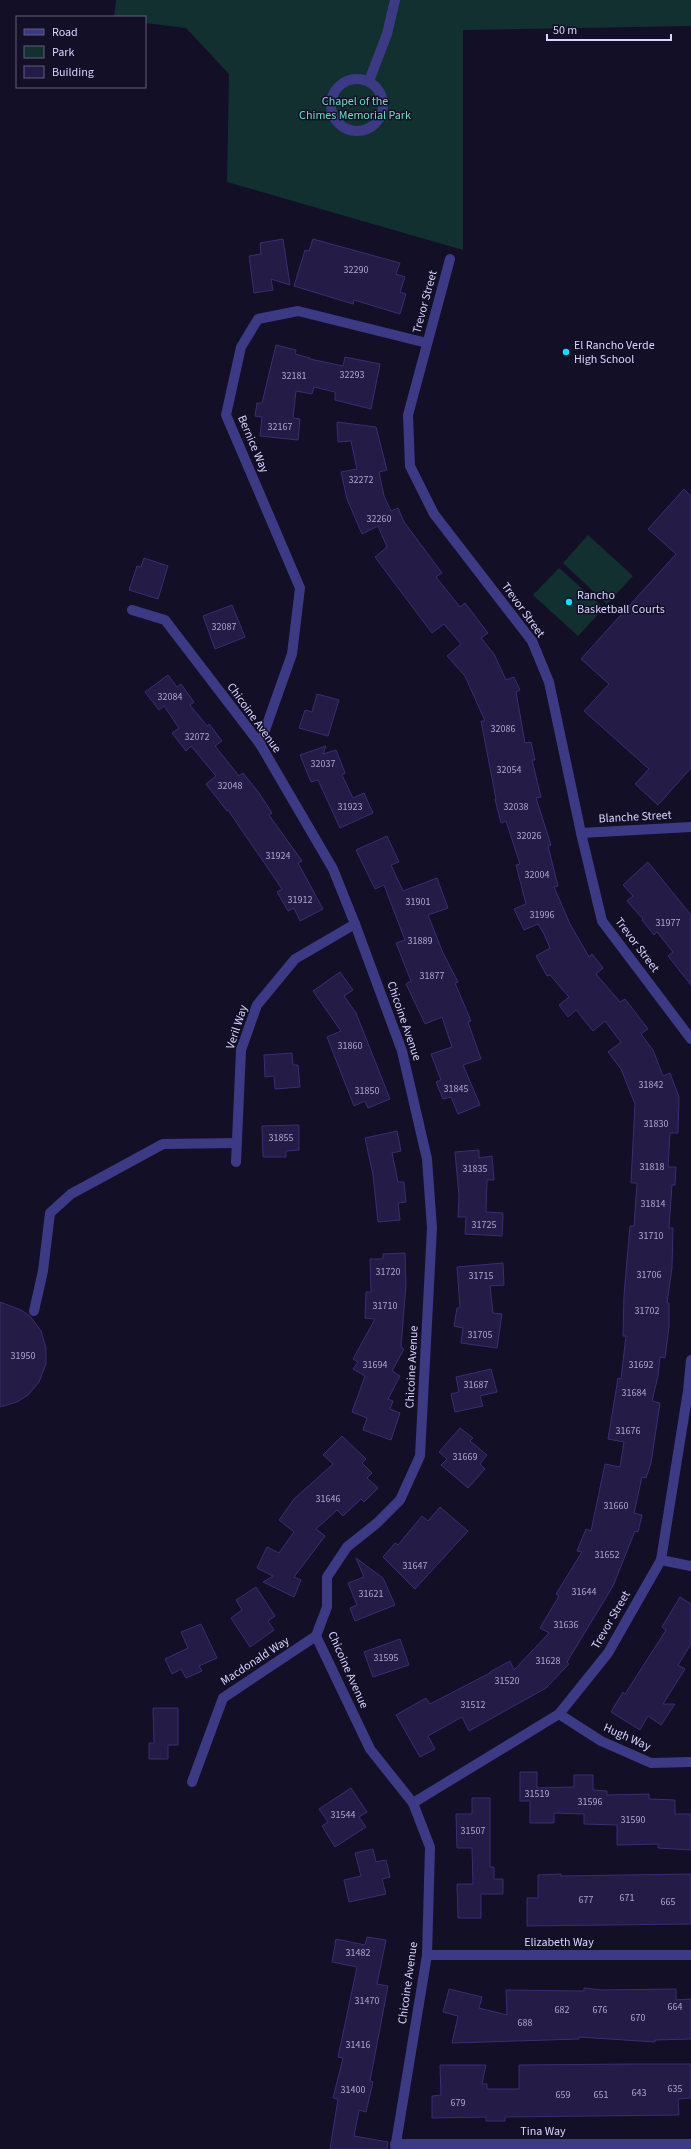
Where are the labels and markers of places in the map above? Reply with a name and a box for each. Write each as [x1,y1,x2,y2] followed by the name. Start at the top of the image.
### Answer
[574,337,655,368] place label: El Rancho Verde High School
[561,347,571,357] marker: El Rancho Verde High School
[577,587,665,618] place label: Rancho Basketball Courts
[564,597,574,607] marker: Rancho Basketball Courts

